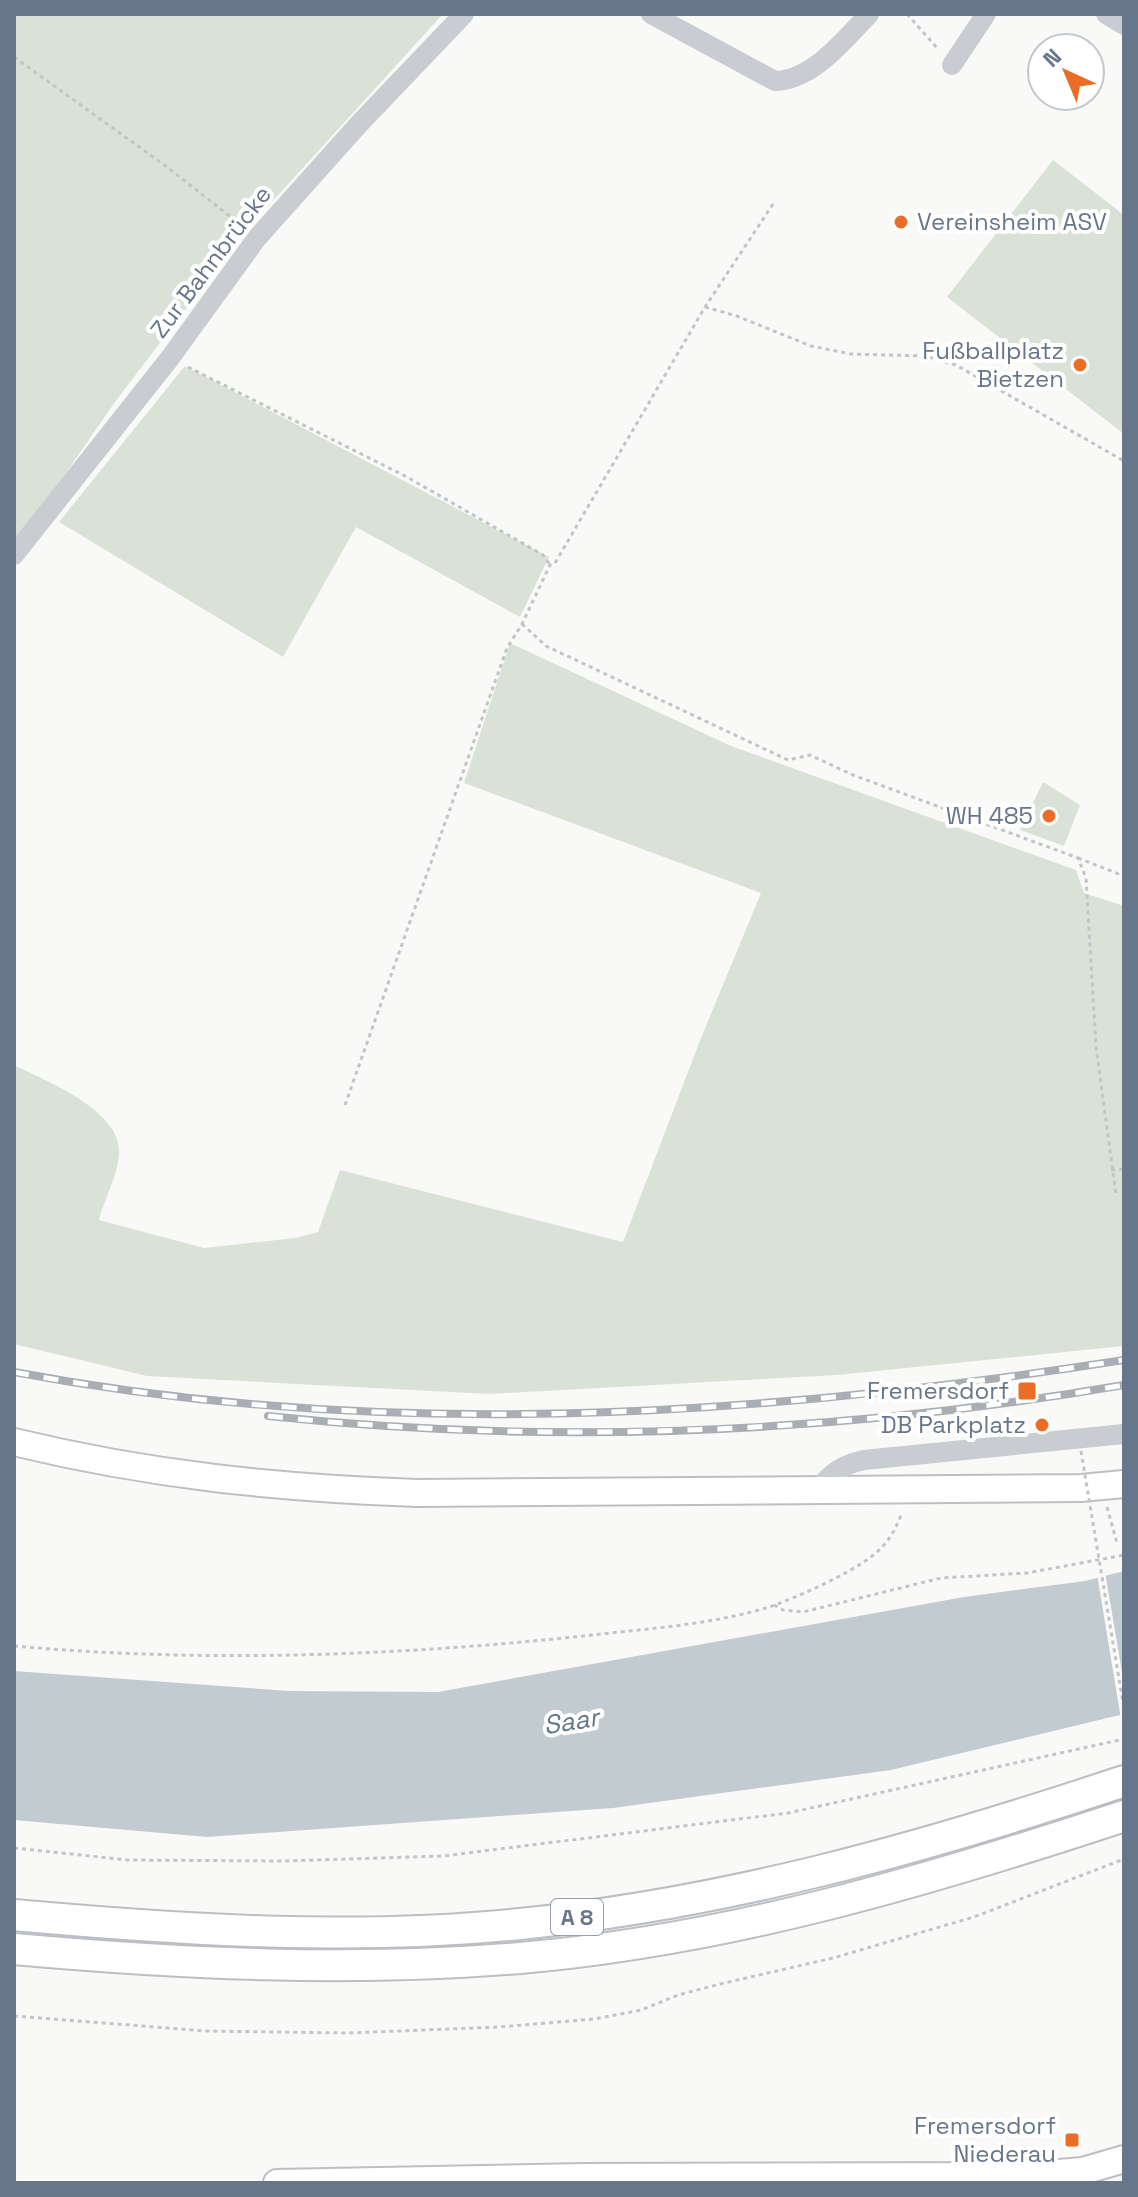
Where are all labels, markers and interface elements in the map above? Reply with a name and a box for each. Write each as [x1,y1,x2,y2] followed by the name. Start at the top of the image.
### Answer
[1026,32,1106,112] north arrow
[1037,42,1067,73] text: N
[143,179,278,344] street label: Zur Bahnbrücke
[917,206,1107,237] place label: Vereinsheim ASV
[892,213,910,231] marker: Vereinsheim ASV
[922,335,1064,394] place label: Fußballplatz Bietzen
[1071,356,1089,374] marker: Fußballplatz Bietzen
[946,800,1033,831] place label: WH 485
[1040,807,1058,825] marker: WH 485
[867,1375,1009,1406] place label: Fremersdorf
[1016,1380,1038,1402] marker: Fremersdorf
[881,1409,1026,1440] place label: DB Parkplatz
[1033,1416,1051,1434] marker: DB Parkplatz
[541,1699,604,1742] water label: Saar
[551,1899,603,1935] road number: A 8
[914,2110,1056,2169] place label: Fremersdorf Niederau
[1063,2131,1081,2149] marker: Fremersdorf Niederau

